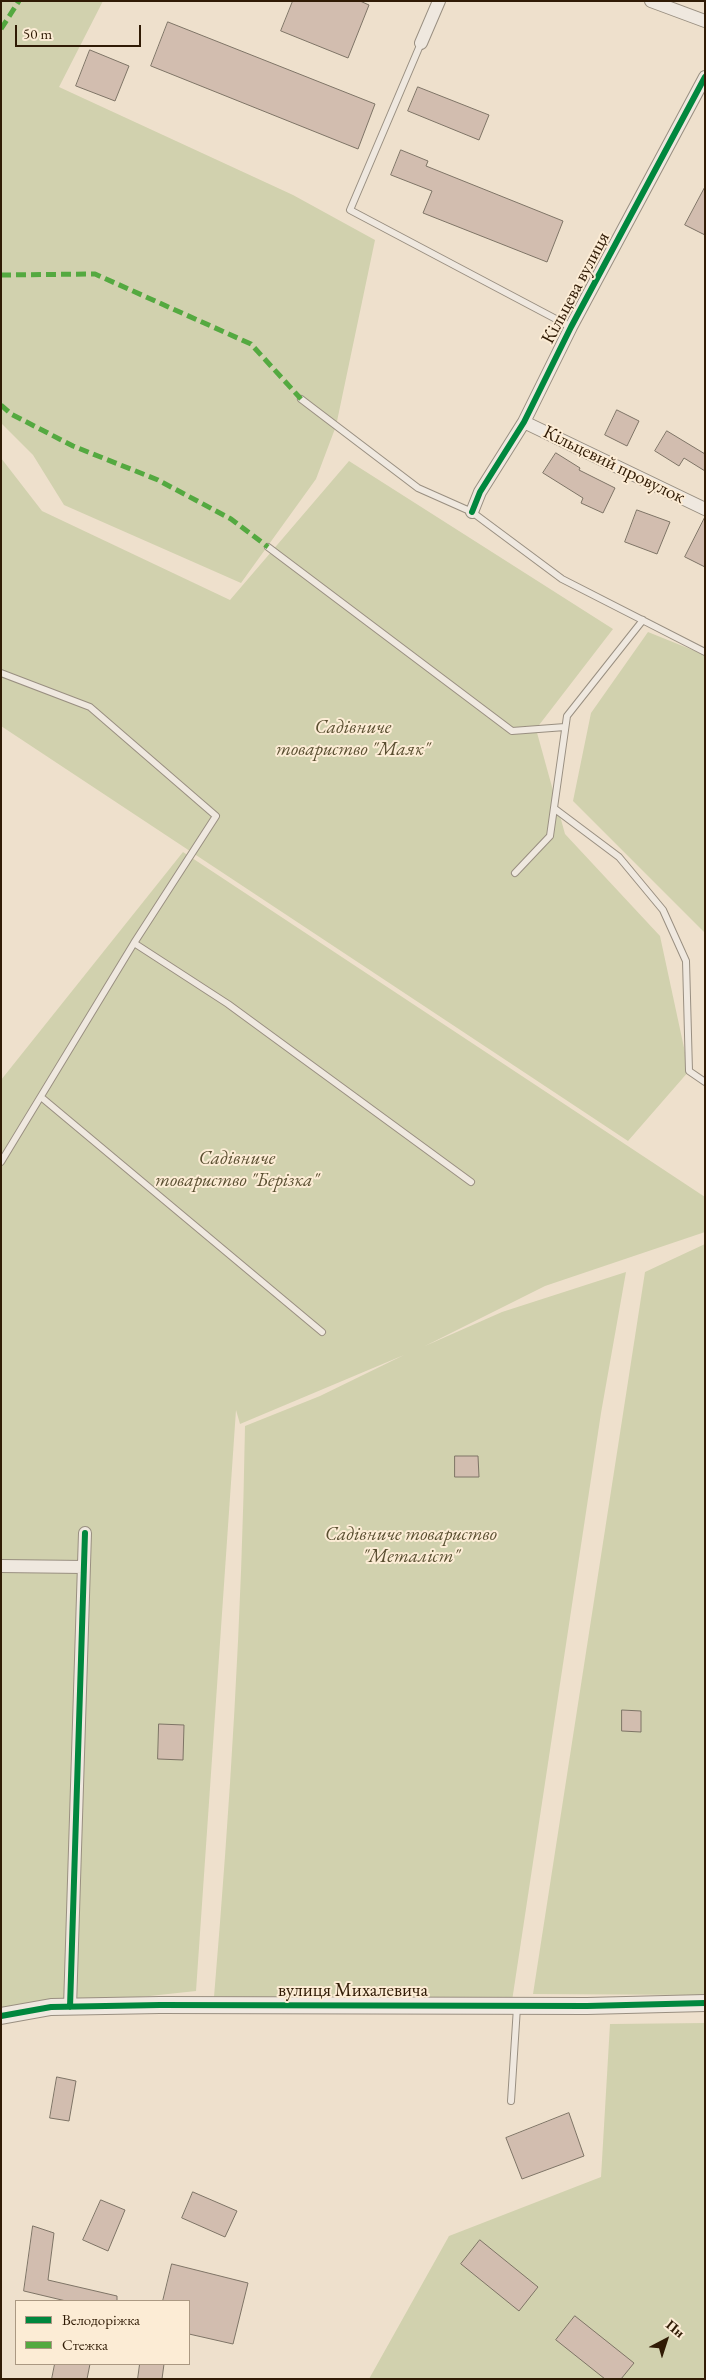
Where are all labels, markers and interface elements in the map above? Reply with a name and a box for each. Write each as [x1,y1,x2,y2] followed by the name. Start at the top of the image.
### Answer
[18,15,144,47] scale bar
[23,24,52,43] text: 50 m
[537,228,615,348] street label: Кільцева вулиця
[539,421,689,509] street label: Кільцевий провулок
[276,717,430,761] park label: Садівниче товариство "Маяк"
[155,1148,319,1192] park label: Садівниче товариство "Берізка"
[325,1524,497,1568] park label: Садівниче товариство "Металіст"
[278,1980,428,2002] street label: вулиця Михалевича
[15,2300,190,2365] legend
[62,2310,140,2329] text: Велодоріжка
[641,2315,691,2365] north arrow
[663,2315,689,2342] text: Пн
[62,2335,108,2354] text: Стежка

